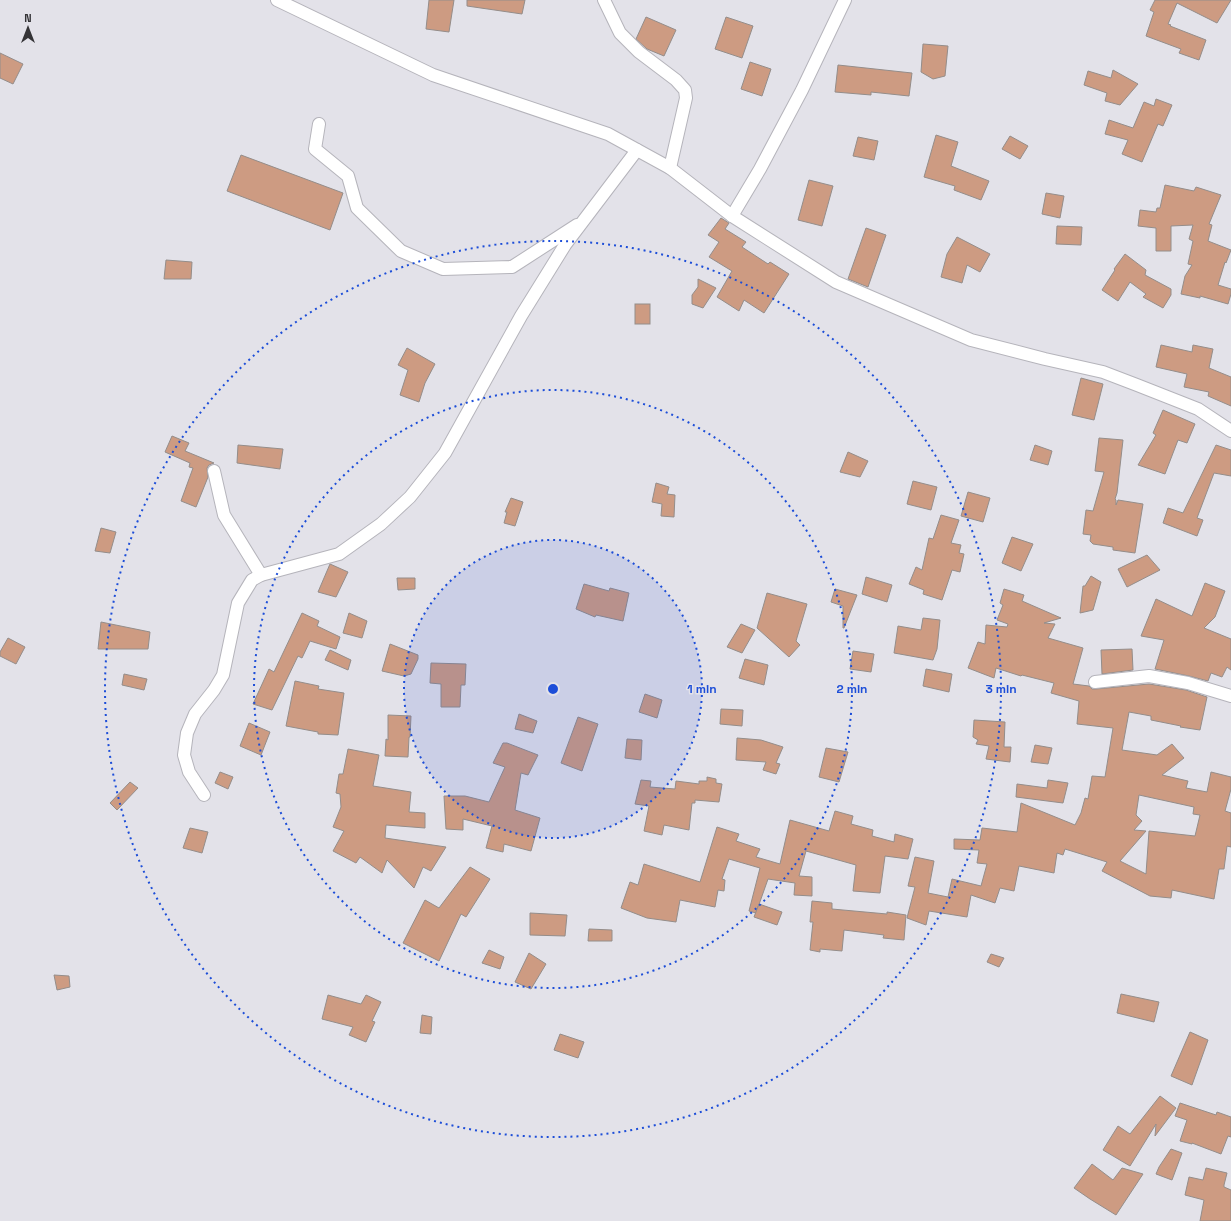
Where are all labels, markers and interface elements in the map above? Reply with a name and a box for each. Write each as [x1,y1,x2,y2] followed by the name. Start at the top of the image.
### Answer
[8,8,48,48] north arrow
[24,11,32,25] text: N
[687,681,717,697] text: 1 min
[836,681,868,697] text: 2 min
[985,681,1017,697] text: 3 min
[546,682,560,696] centre of rings

